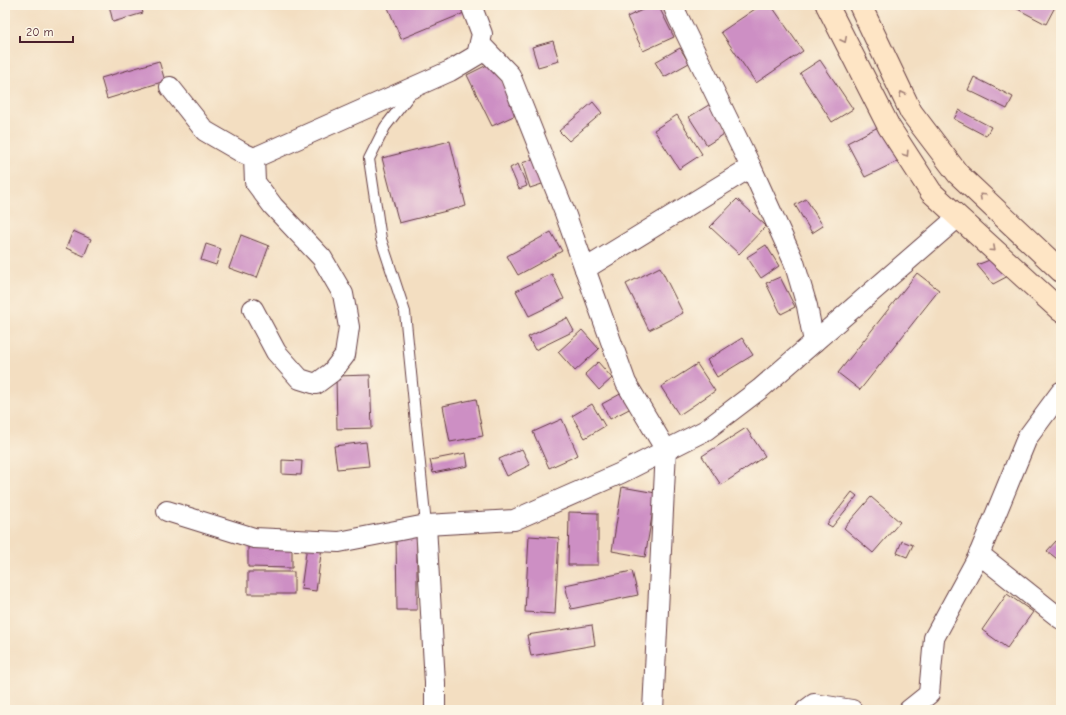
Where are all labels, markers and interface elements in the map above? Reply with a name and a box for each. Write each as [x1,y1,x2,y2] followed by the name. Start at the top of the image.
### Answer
[20,18,73,44] scale bar
[26,25,54,39] text: 20 m
[839,36,847,43] one-way arrow
[899,91,907,99] one-way arrow
[901,150,909,157] one-way arrow
[979,194,987,201] one-way arrow
[988,244,996,252] one-way arrow

